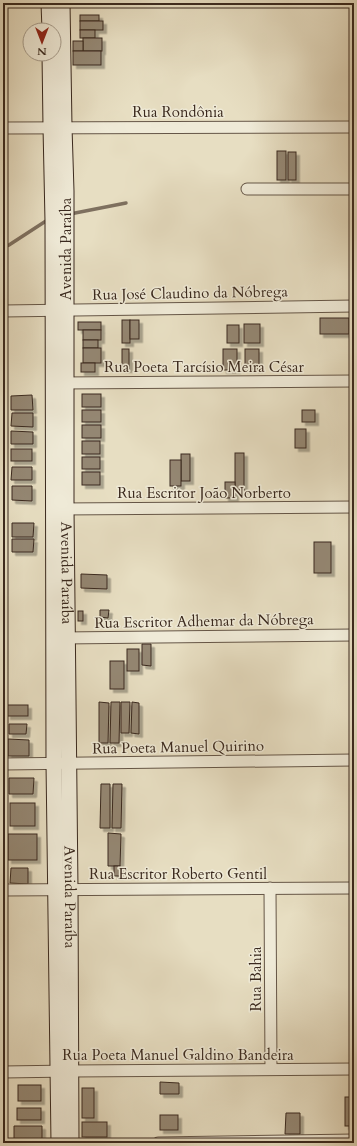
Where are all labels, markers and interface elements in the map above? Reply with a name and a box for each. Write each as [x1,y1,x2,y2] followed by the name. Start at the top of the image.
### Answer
[22,22,62,62] north arrow
[37,44,47,59] text: N
[132,102,224,122] street label: Rua Rondônia
[56,197,76,300] street label: Avenida Paraíba
[92,281,289,305] street label: Rua José Claudino da Nóbrega
[104,357,305,377] street label: Rua Poeta Tarcísio Meira César
[117,483,291,503] street label: Rua Escritor João Norberto
[56,522,77,625] street label: Avenida Paraíba
[94,609,314,633] street label: Rua Escritor Adhemar da Nóbrega
[92,736,264,758] street label: Rua Poeta Manuel Quirino
[60,846,80,949] street label: Avenida Paraíba
[89,864,267,884] street label: Rua Escritor Roberto Gentil
[246,946,266,1011] street label: Rua Bahia
[62,1045,294,1065] street label: Rua Poeta Manuel Galdino Bandeira

